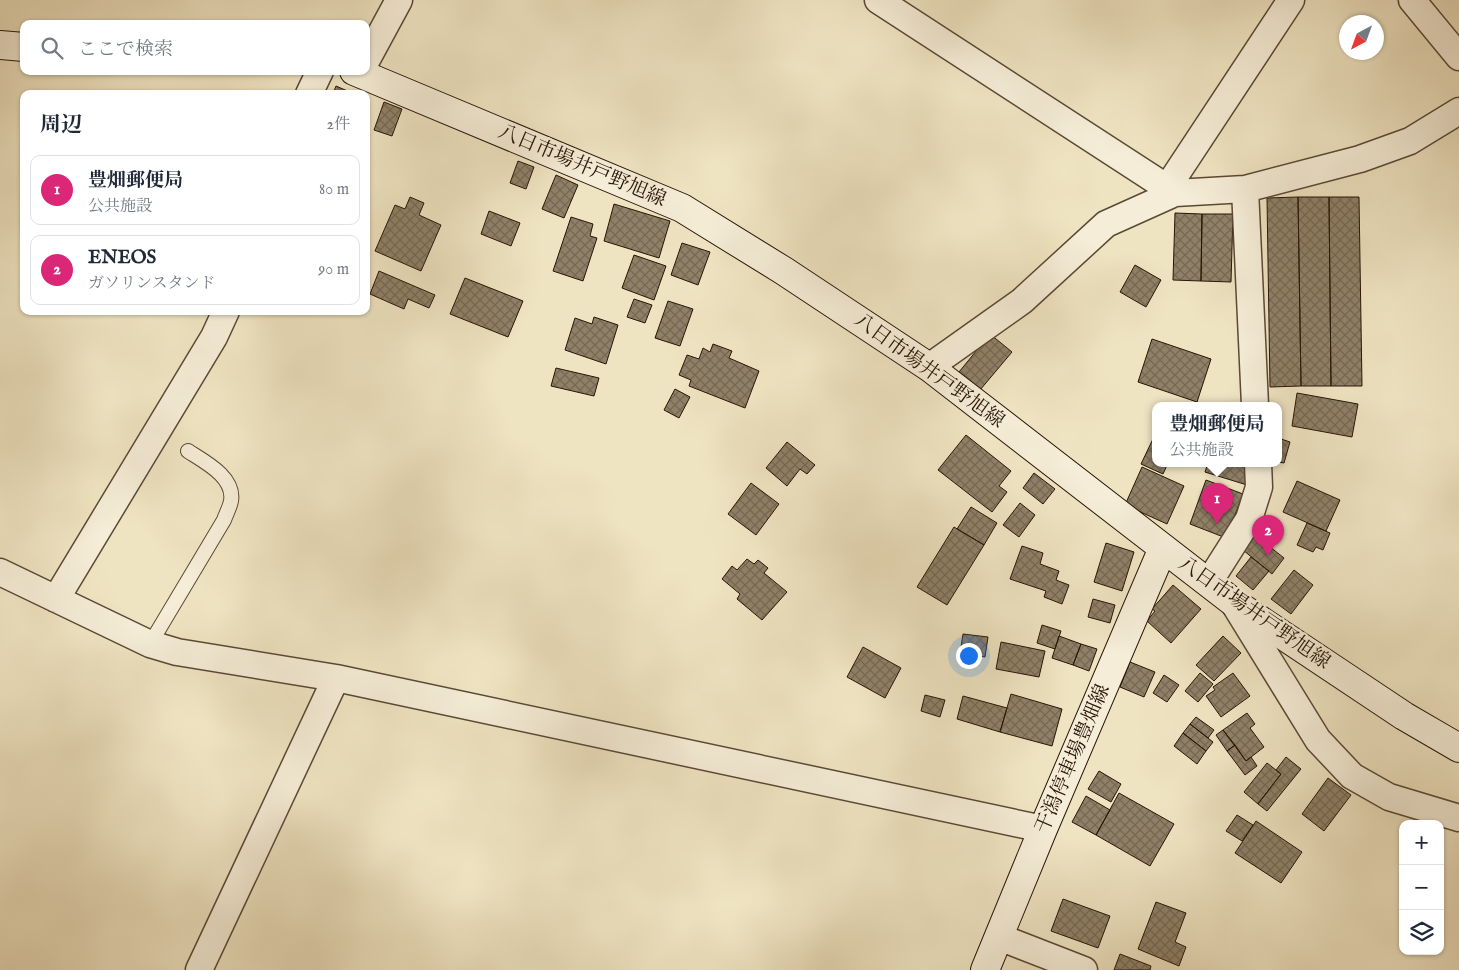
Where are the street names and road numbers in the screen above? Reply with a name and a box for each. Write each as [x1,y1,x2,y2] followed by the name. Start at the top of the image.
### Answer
[494,119,670,213] street label: 八日市場井戸野旭線
[849,308,1009,434] street label: 八日市場井戸野旭線
[1173,551,1335,675] street label: 八日市場井戸野旭線
[1030,680,1116,838] street label: 干潟停車場豊畑線

